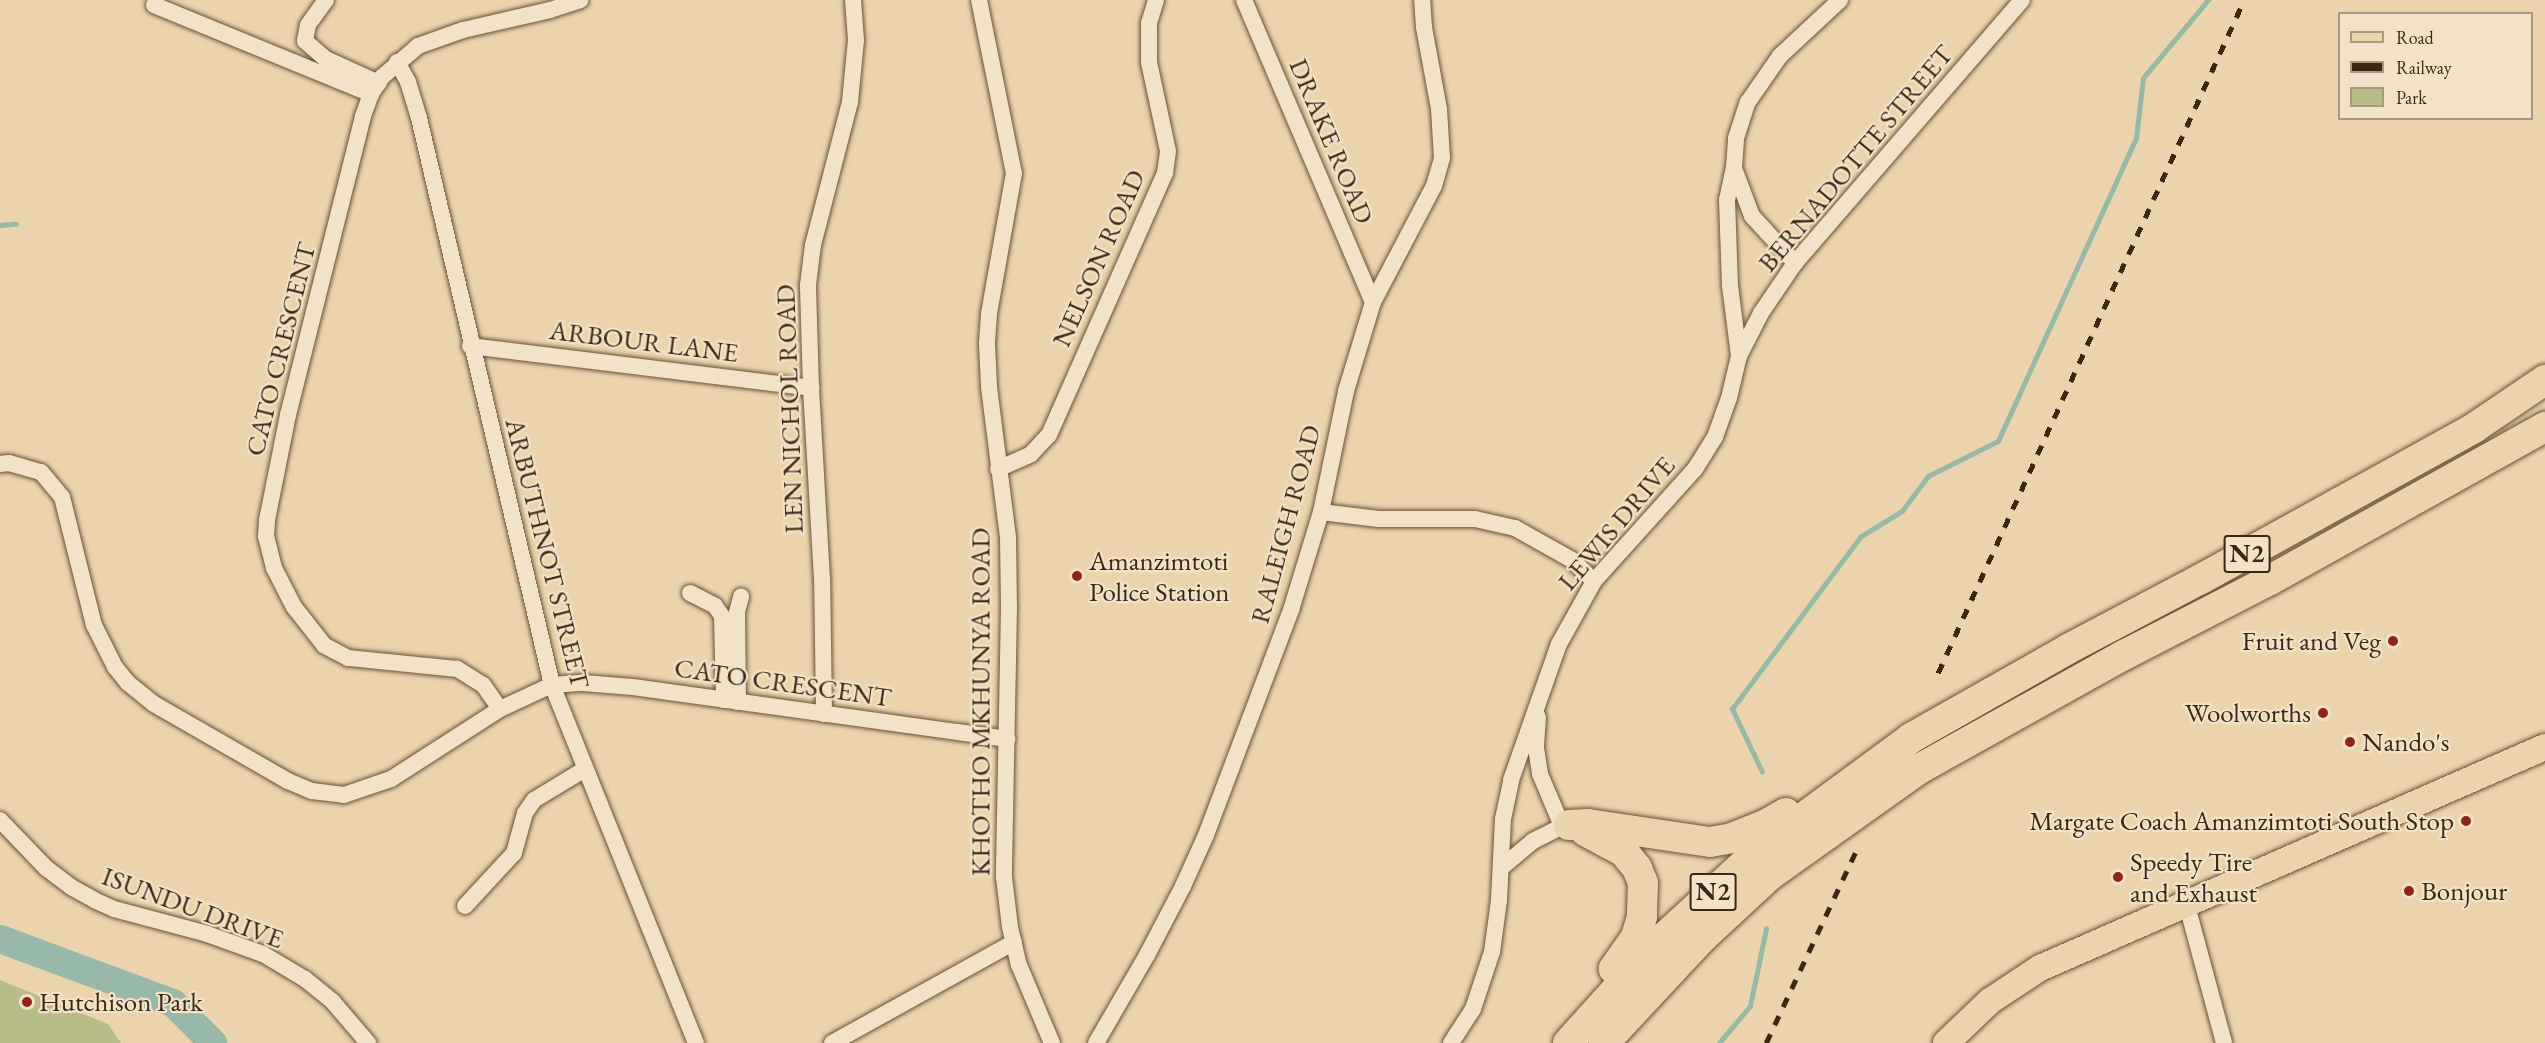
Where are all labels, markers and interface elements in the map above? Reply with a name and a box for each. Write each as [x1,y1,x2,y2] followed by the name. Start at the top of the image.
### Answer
[2338,12,2533,120] legend
[2396,26,2434,49] text: Road
[1751,38,1959,278] street label: BERNADOTTE STREET
[1283,53,1381,229] street label: DRAKE ROAD
[2396,56,2452,79] text: Railway
[2396,86,2427,109] text: Park
[1044,164,1152,352] street label: NELSON ROAD
[238,239,322,459] street label: CATO CRESCENT
[768,284,810,534] street label: LEN NICHOL ROAD
[548,313,740,369] street label: ARBOUR LANE
[499,415,597,691] street label: ARBUTHNOT STREET
[1243,421,1327,627] street label: RALEIGH ROAD
[1551,449,1681,597] street label: LEWIS DRIVE
[964,528,996,876] street label: KHOTHO MKHUNYA ROAD
[2223,531,2271,577] road number: N2
[1089,544,1230,607] place label: Amanzimtoti Police Station
[1070,569,1084,583] marker: Amanzimtoti Police Station
[2242,625,2381,657] place label: Fruit and Veg
[2386,634,2400,648] marker: Fruit and Veg
[672,651,894,713] street label: CATO CRESCENT
[2185,697,2311,729] place label: Woolworths
[2316,706,2330,720] marker: Woolworths
[2362,726,2450,758] place label: Nando's
[2343,735,2357,749] marker: Nando's
[2029,805,2454,837] place label: Margate Coach Amanzimtoti South Stop
[2459,814,2473,828] marker: Margate Coach Amanzimtoti South Stop
[2130,845,2257,908] place label: Speedy Tire and Exhaust
[98,859,288,955] street label: ISUNDU DRIVE
[1689,869,1737,915] road number: N2
[2111,870,2125,884] marker: Speedy Tire and Exhaust
[2421,875,2507,907] place label: Bonjour
[2402,884,2416,898] marker: Bonjour
[39,986,203,1018] place label: Hutchison Park
[20,995,34,1009] marker: Hutchison Park

